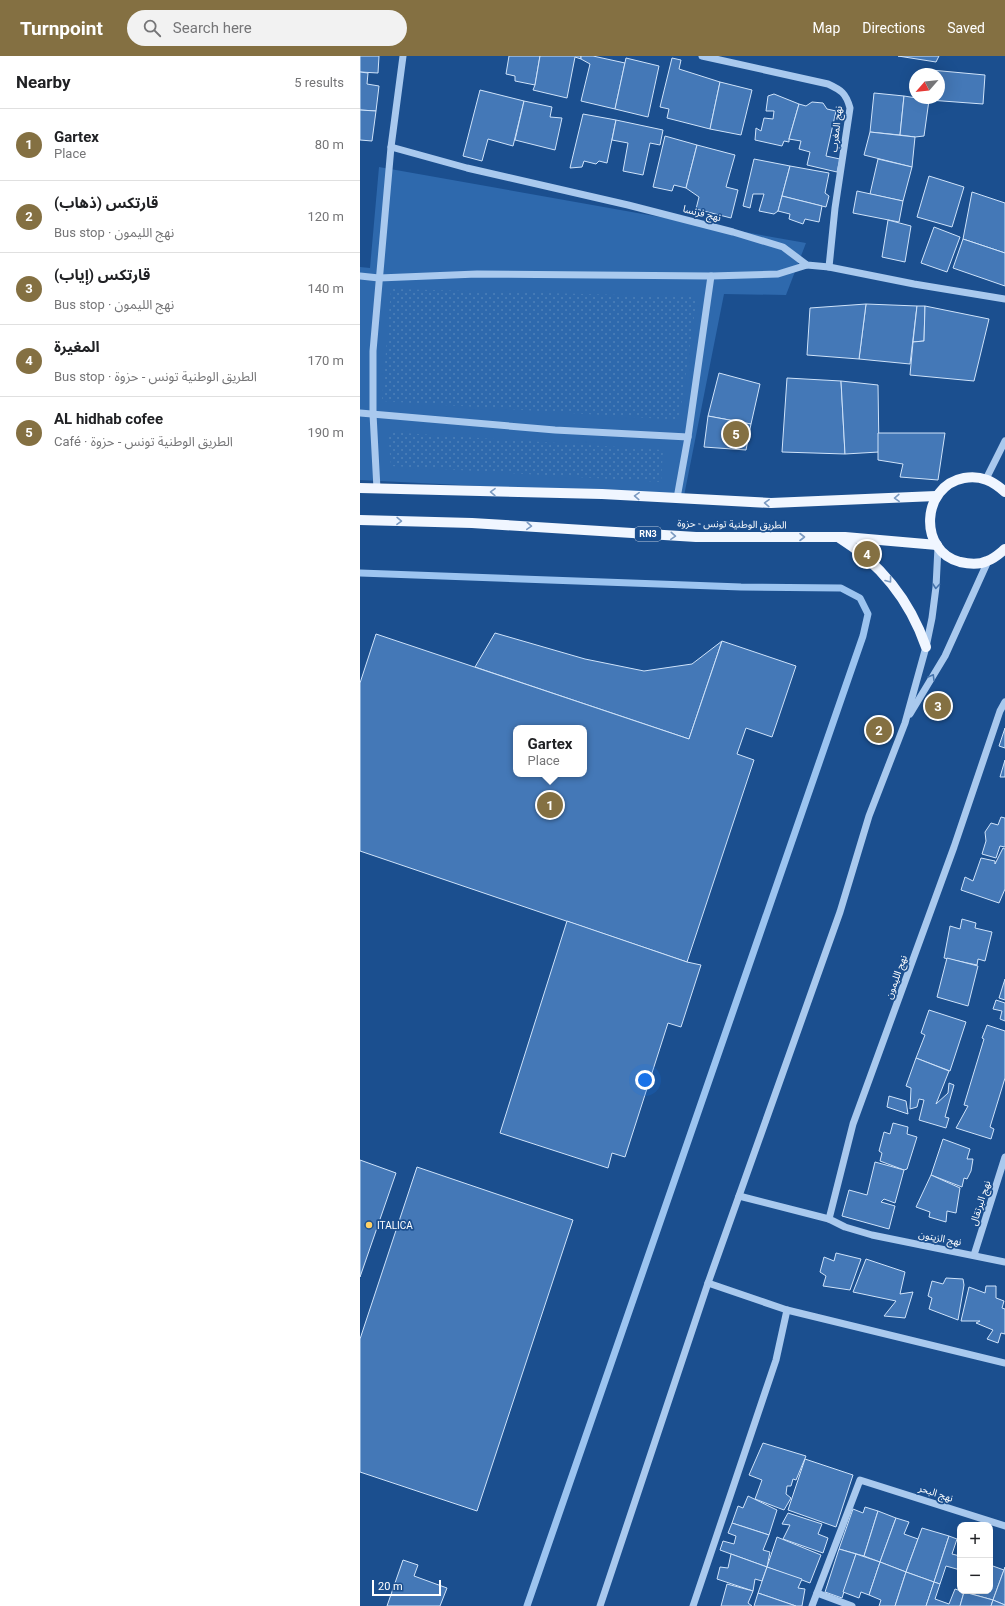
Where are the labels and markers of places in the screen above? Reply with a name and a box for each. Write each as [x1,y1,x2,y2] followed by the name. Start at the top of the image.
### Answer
[723,419,749,449] pin: 5
[854,539,880,569] pin: 4
[925,691,951,721] pin: 3
[866,715,892,745] pin: 2
[537,790,563,820] pin: 1
[364,1220,374,1230] marker: ITALICA
[377,1220,413,1231] place label: ITALICA

